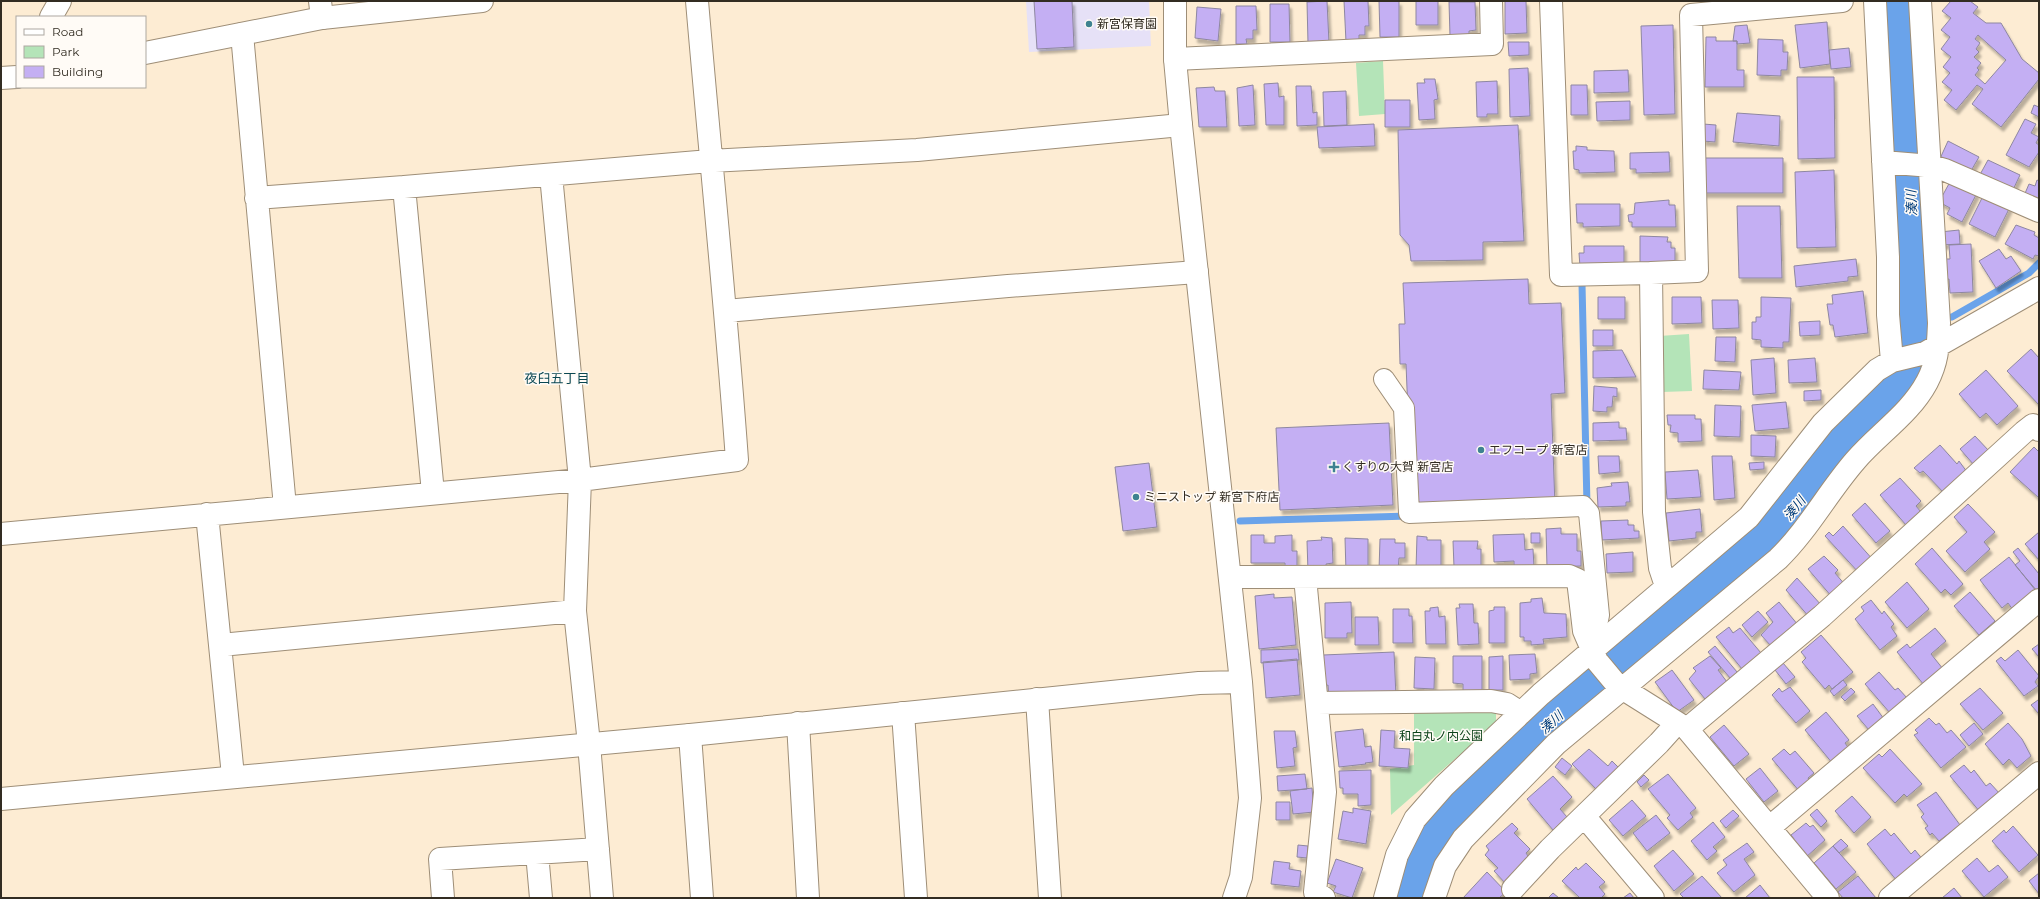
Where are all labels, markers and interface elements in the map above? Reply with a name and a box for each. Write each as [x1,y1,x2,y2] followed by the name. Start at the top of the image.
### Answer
[16,16,146,88] legend
[1097,16,1157,31] place label: 新宮保育園
[1084,19,1094,29] marker: 新宮保育園
[52,24,83,39] text: Road
[52,44,80,59] text: Park
[52,64,103,79] text: Building
[1902,188,1919,216] water label: 湊川
[524,370,590,386] district label: 夜臼五丁目
[1489,442,1587,457] place label: エフコープ 新宮店
[1476,445,1486,455] marker: エフコープ 新宮店
[1342,459,1453,474] place label: くすりの大賀 新宮店
[1329,462,1339,472] marker: くすりの大賀 新宮店
[1144,489,1279,504] place label: ミニストップ 新宮下府店
[1780,491,1810,523] water label: 湊川
[1131,492,1141,502] marker: ミニストップ 新宮下府店
[1536,706,1567,737] water label: 湊川
[1399,728,1483,743] park label: 和白丸ノ内公園

